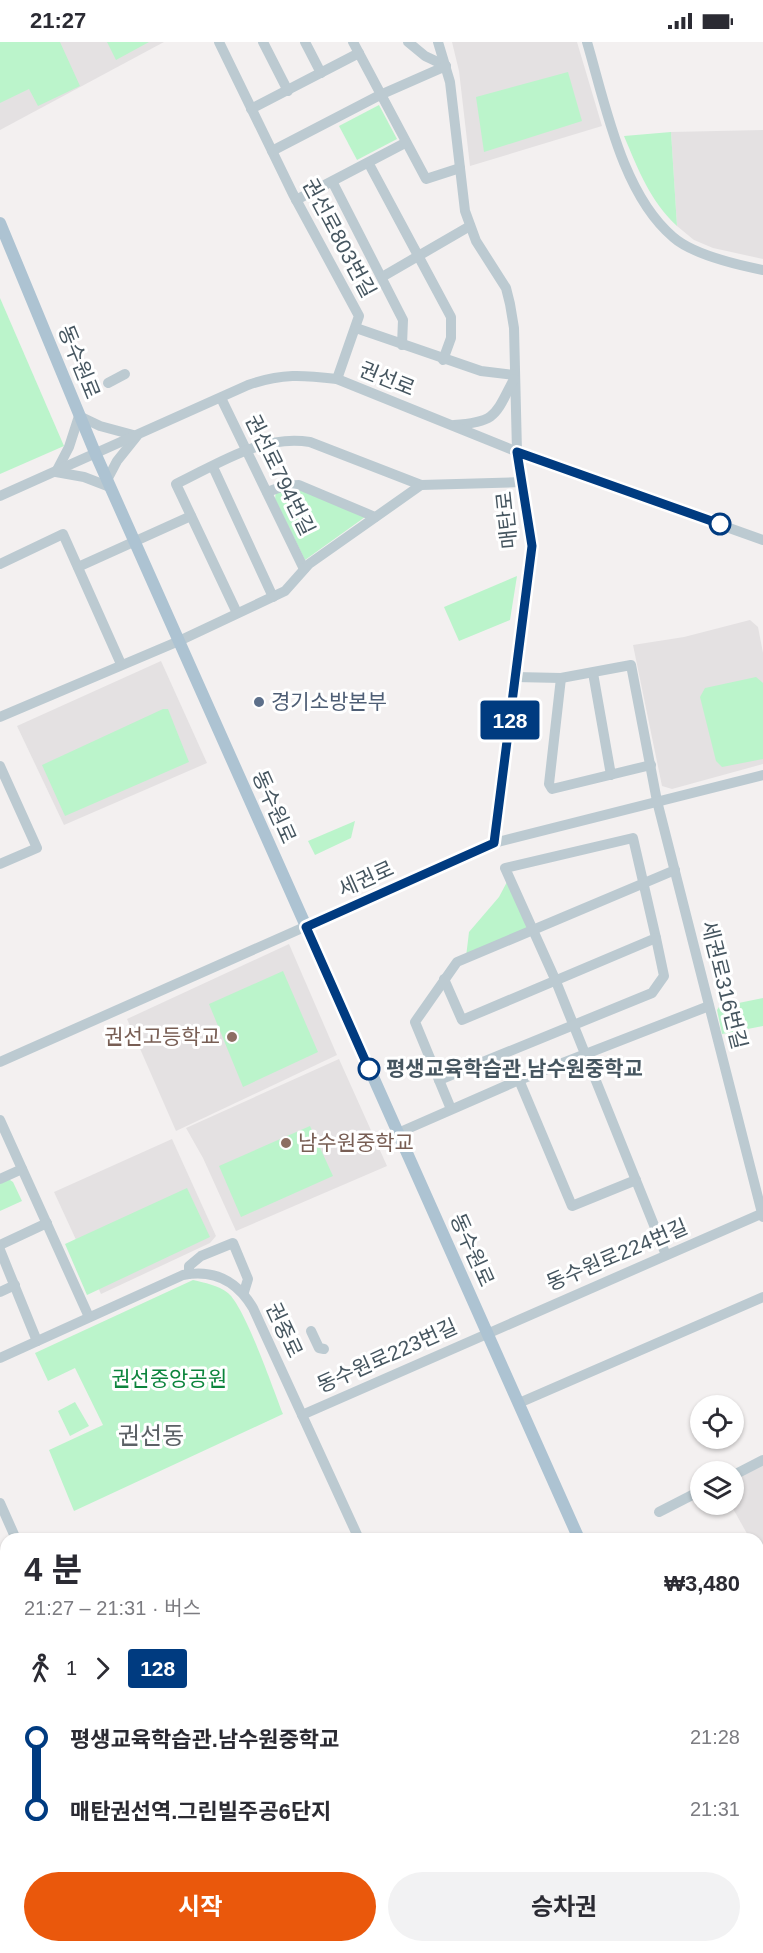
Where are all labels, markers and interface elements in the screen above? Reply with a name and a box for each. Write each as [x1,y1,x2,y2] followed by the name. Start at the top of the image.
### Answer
[30,8,86,33] text: 21:27
[298,174,380,301] street label: 권선로803번길
[54,322,105,402] street label: 동수원로
[356,357,418,400] street label: 권선로
[241,411,320,539] street label: 권선로794번길
[492,490,521,550] street label: 매탄로
[709,513,731,535] unlabelled marker
[271,690,387,713] place label: 경기소방본부
[252,695,266,709] marker: 경기소방본부
[476,700,544,740] line badge: 128
[492,709,528,732] text: 128
[248,767,301,847] street label: 동수원로
[335,856,397,901] street label: 세권로
[697,918,752,1052] street label: 세권로316번길
[104,1025,220,1048] place label: 권선고등학교
[225,1030,239,1044] marker: 권선고등학교
[386,1057,643,1080] place label: 평생교육학습관.남수원중학교
[358,1058,380,1080] marker: 평생교육학습관.남수원중학교
[298,1131,414,1154] place label: 남수원중학교
[279,1136,293,1150] marker: 남수원중학교
[446,1210,499,1290] street label: 동수원로
[543,1214,691,1295] street label: 동수원로224번길
[262,1299,307,1361] street label: 권중로
[313,1314,460,1397] street label: 동수원로223번길
[111,1367,227,1390] park label: 권선중앙공원
[690,1395,744,1515] map controls
[690,1395,744,1449] button: locate
[118,1422,184,1449] district label: 권선동
[690,1461,744,1515] button: layers
[24,1551,82,1588] text: 4 분
[664,1571,740,1596] text: ₩3,480
[24,1597,201,1619] text: 21:27 – 21:31 · 버스
[24,1652,57,1685] icon: walk
[86,1652,119,1685] icon: forward
[66,1657,77,1679] text: 1
[140,1657,175,1680] text: 128
[690,1726,740,1748] text: 21:28
[70,1727,339,1752] text: 평생교육학습관.남수원중학교
[690,1798,740,1820] text: 21:31
[70,1799,331,1824] text: 매탄권선역.그린빌주공6단지
[24,1872,376,1941] button: 시작
[388,1872,740,1941] button: 승차권

